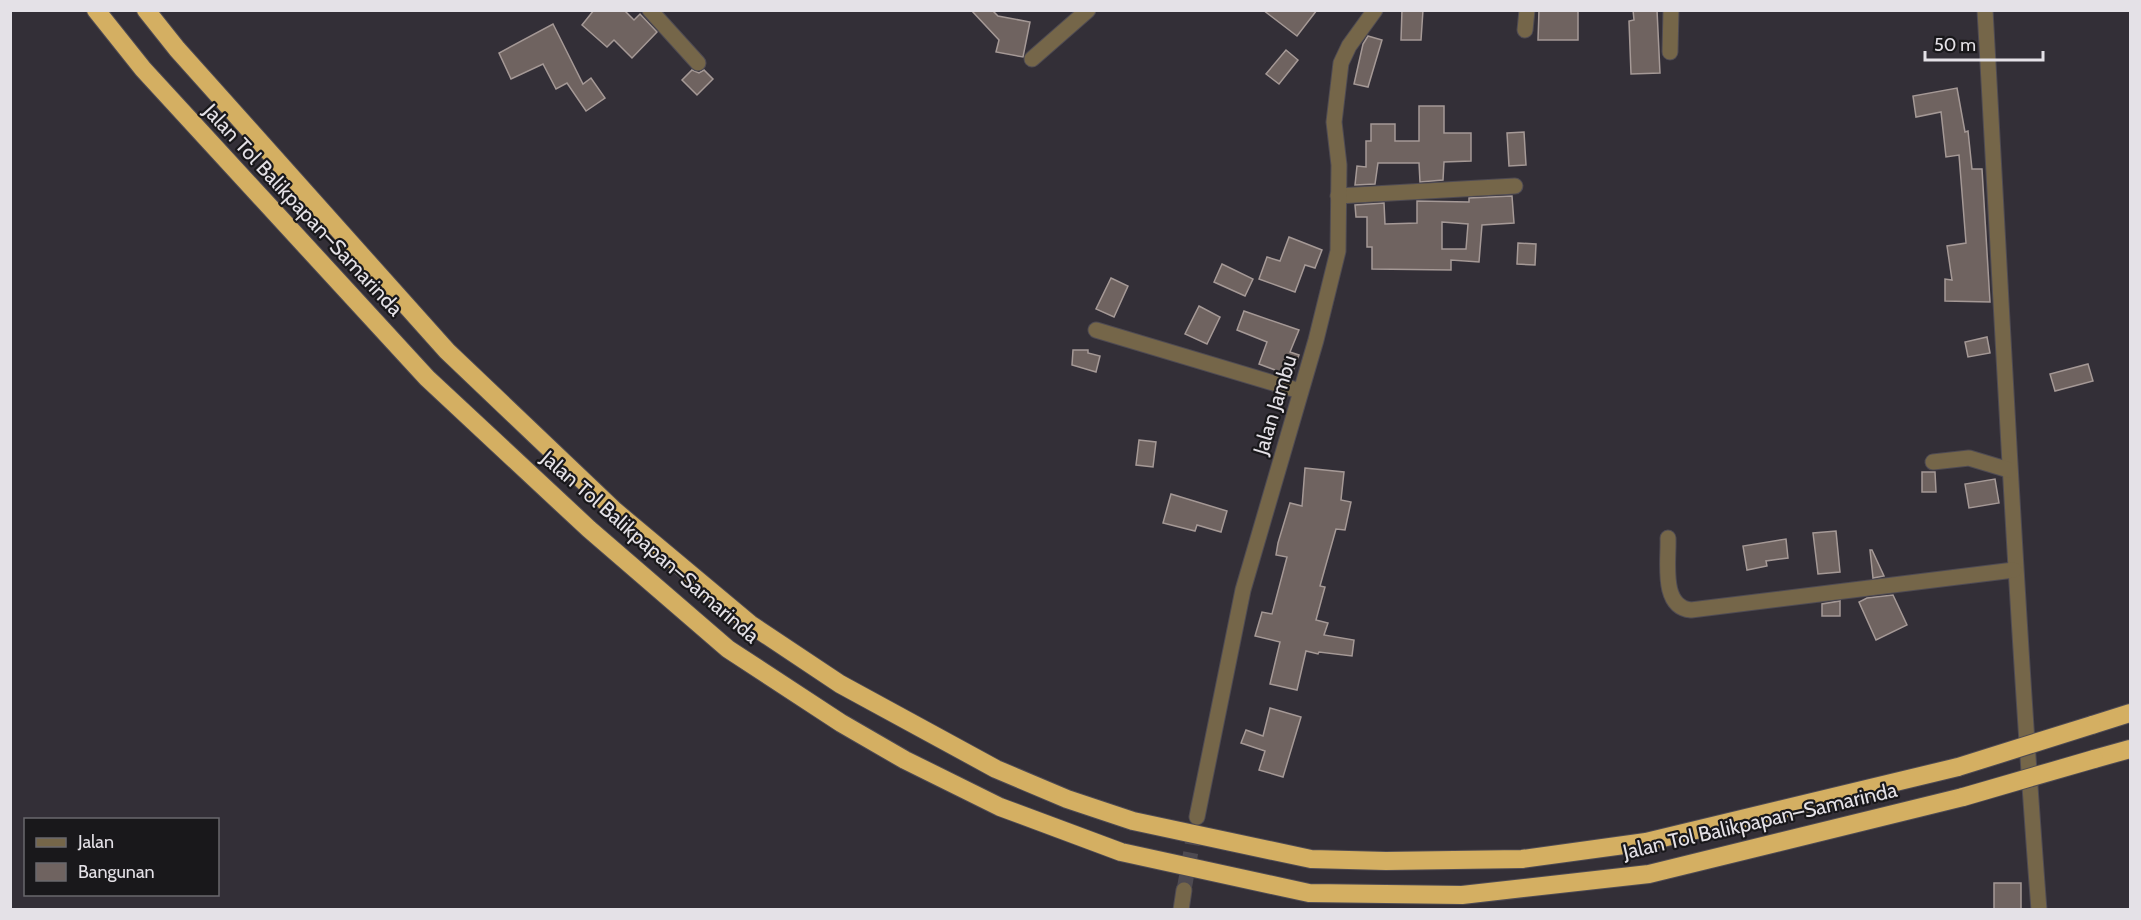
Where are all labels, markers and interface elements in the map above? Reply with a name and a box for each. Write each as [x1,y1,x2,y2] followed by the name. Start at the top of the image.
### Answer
[1925,24,2044,62] scale bar
[1934,34,1976,56] text: 50 m
[198,98,408,321] street label: Jalan Tol Balikpapan–Samarinda
[1247,352,1302,459] street label: Jalan Jambu
[535,444,764,648] street label: Jalan Tol Balikpapan–Samarinda
[1619,777,1899,864] street label: Jalan Tol Balikpapan–Samarinda
[24,818,219,896] legend
[77,831,114,853] text: Jalan
[78,861,155,883] text: Bangunan

